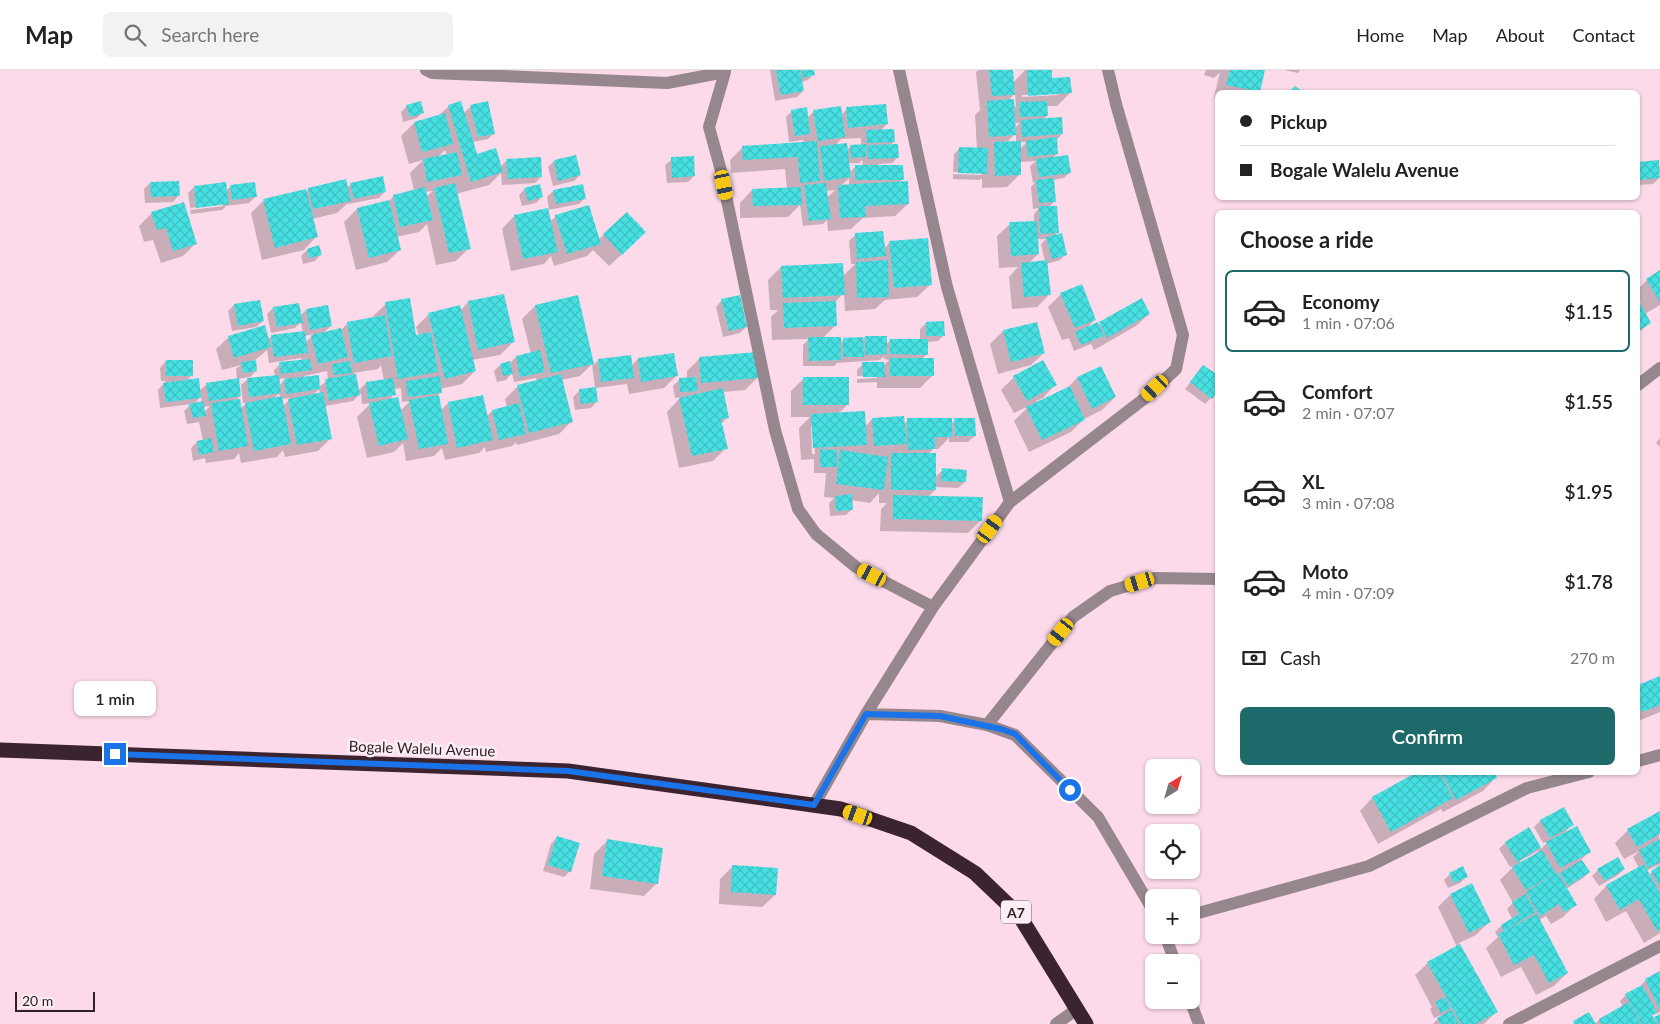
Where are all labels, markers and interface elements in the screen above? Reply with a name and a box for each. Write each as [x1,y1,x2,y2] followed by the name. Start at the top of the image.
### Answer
[103,12,453,57] search box
[25,20,73,49] text: Map
[121,21,149,49] icon: search
[161,23,259,46] text: Search here
[1356,24,1404,46] text: Home
[1432,24,1468,46] text: Map
[1496,24,1545,46] text: About
[1573,24,1635,46] text: Contact
[1270,110,1327,133] text: Pickup
[1270,158,1459,181] text: Bogale Walelu Avenue
[713,169,734,201] car
[1240,226,1374,253] text: Choose a ride
[1242,289,1287,334] icon: car
[1302,290,1380,313] text: Economy
[1564,300,1613,323] text: $1.15
[1302,313,1395,332] text: 1 min · 07:06
[1138,372,1171,404] car
[1242,379,1287,424] icon: car
[1302,380,1373,403] text: Comfort
[1564,390,1613,413] text: $1.55
[1302,403,1395,422] text: 2 min · 07:07
[1242,469,1287,514] icon: car
[1302,470,1325,493] text: XL
[1564,480,1613,503] text: $1.95
[1302,493,1395,512] text: 3 min · 07:08
[975,512,1004,546] car
[1242,559,1287,604] icon: car
[1302,560,1348,583] text: Moto
[855,562,888,588] car
[1123,570,1156,594] car
[1564,570,1613,593] text: $1.78
[1302,583,1395,602] text: 4 min · 07:09
[1045,616,1076,648] car
[1240,644,1268,672] icon: cash
[1280,646,1321,669] text: Cash
[1570,648,1615,667] text: 270 m
[74,682,156,716] callout: 1 min
[95,689,135,708] text: 1 min
[1240,707,1615,765] button: Confirm
[348,736,496,760] street label: Bogale Walelu Avenue
[104,743,126,765] route end
[1145,759,1200,814] north arrow
[1145,759,1200,1009] map controls
[1059,779,1081,801] route start
[841,803,874,827] car
[1145,824,1200,879] button: locate
[1145,889,1200,944] button: +
[1001,900,1031,924] road number: A7
[1145,954,1200,1009] button: −
[15,989,95,1012] scale bar
[22,992,53,1009] text: 20 m

